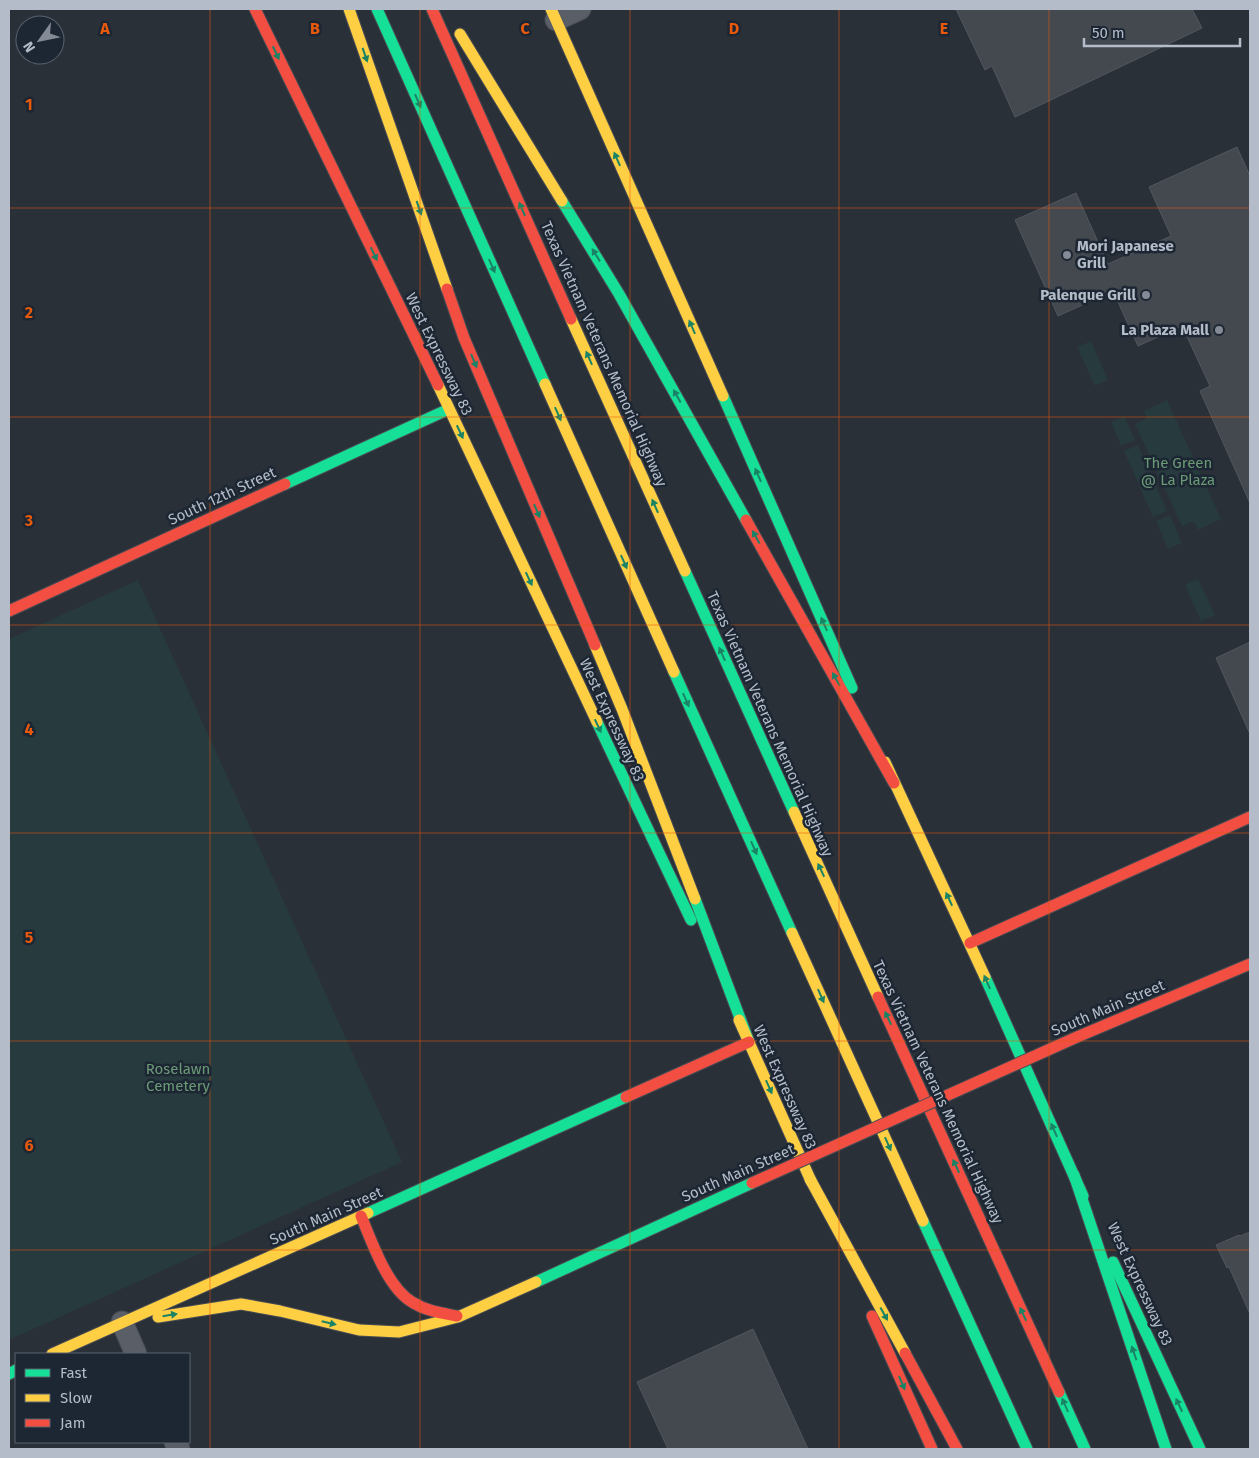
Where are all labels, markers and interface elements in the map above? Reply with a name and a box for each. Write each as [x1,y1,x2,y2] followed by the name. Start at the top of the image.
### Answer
[15,15,65,65] north arrow
[1084,15,1240,47] scale bar
[99,19,110,38] text: A
[310,19,320,38] text: B
[520,19,530,38] text: C
[729,19,739,38] text: D
[940,19,948,38] text: E
[1092,24,1125,42] text: 50 m
[20,38,39,55] text: N
[272,46,280,60] one-way arrow
[361,48,369,63] one-way arrow
[415,94,423,108] one-way arrow
[25,95,33,114] text: 1
[613,152,621,166] one-way arrow
[415,201,423,216] one-way arrow
[518,202,526,216] one-way arrow
[537,219,671,490] street label: Texas Vietnam Veterans Memorial Highway
[1077,237,1174,272] place label: Mori Japanese Grill
[369,247,378,262] one-way arrow
[591,249,600,262] one-way arrow
[1061,249,1073,261] marker: Mori Japanese Grill
[488,259,496,273] one-way arrow
[1040,286,1137,304] place label: Palenque Grill
[1140,289,1152,301] marker: Palenque Grill
[402,290,476,418] street label: West Expressway 83
[25,303,33,322] text: 2
[687,320,695,334] one-way arrow
[1121,321,1210,339] place label: La Plaza Mall
[1213,324,1225,336] marker: La Plaza Mall
[585,351,593,365] one-way arrow
[470,354,478,368] one-way arrow
[672,389,681,402] one-way arrow
[554,407,562,421] one-way arrow
[456,425,464,439] one-way arrow
[1141,454,1215,489] park label: The Green @ La Plaza
[165,463,279,529] street label: South 12th Street
[753,468,761,482] one-way arrow
[651,499,659,513] one-way arrow
[534,504,542,518] one-way arrow
[24,511,33,530] text: 3
[752,531,761,544] one-way arrow
[621,555,629,569] one-way arrow
[525,572,533,586] one-way arrow
[703,589,837,860] street label: Texas Vietnam Veterans Memorial Highway
[819,616,828,631] one-way arrow
[718,647,726,661] one-way arrow
[576,656,648,784] street label: West Expressway 83
[832,672,840,686] one-way arrow
[683,693,691,707] one-way arrow
[595,719,603,733] one-way arrow
[24,720,34,739] text: 4
[750,841,758,855] one-way arrow
[816,863,824,877] one-way arrow
[945,892,953,906] one-way arrow
[25,928,34,947] text: 5
[869,957,1007,1227] street label: Texas Vietnam Veterans Memorial Highway
[983,975,991,989] one-way arrow
[1049,976,1168,1040] street label: South Main Street
[817,989,825,1003] one-way arrow
[884,1011,892,1025] one-way arrow
[750,1022,820,1152] street label: West Expressway 83
[146,1060,211,1095] park label: Roselawn Cemetery
[765,1080,773,1094] one-way arrow
[1049,1123,1057,1137] one-way arrow
[24,1136,34,1155] text: 6
[884,1136,893,1151] one-way arrow
[679,1140,798,1206] street label: South Main Street
[951,1159,959,1173] one-way arrow
[267,1183,386,1249] street label: South Main Street
[1104,1220,1176,1348] street label: West Expressway 83
[1019,1307,1027,1321] one-way arrow
[879,1308,888,1321] one-way arrow
[162,1310,178,1318] one-way arrow
[322,1319,337,1327] one-way arrow
[1130,1346,1137,1361] one-way arrow
[15,1353,190,1443] legend
[60,1364,87,1382] text: Fast
[899,1376,907,1390] one-way arrow
[60,1389,92,1407] text: Slow
[1060,1398,1068,1412] one-way arrow
[1175,1398,1183,1412] one-way arrow
[60,1414,86,1432] text: Jam

